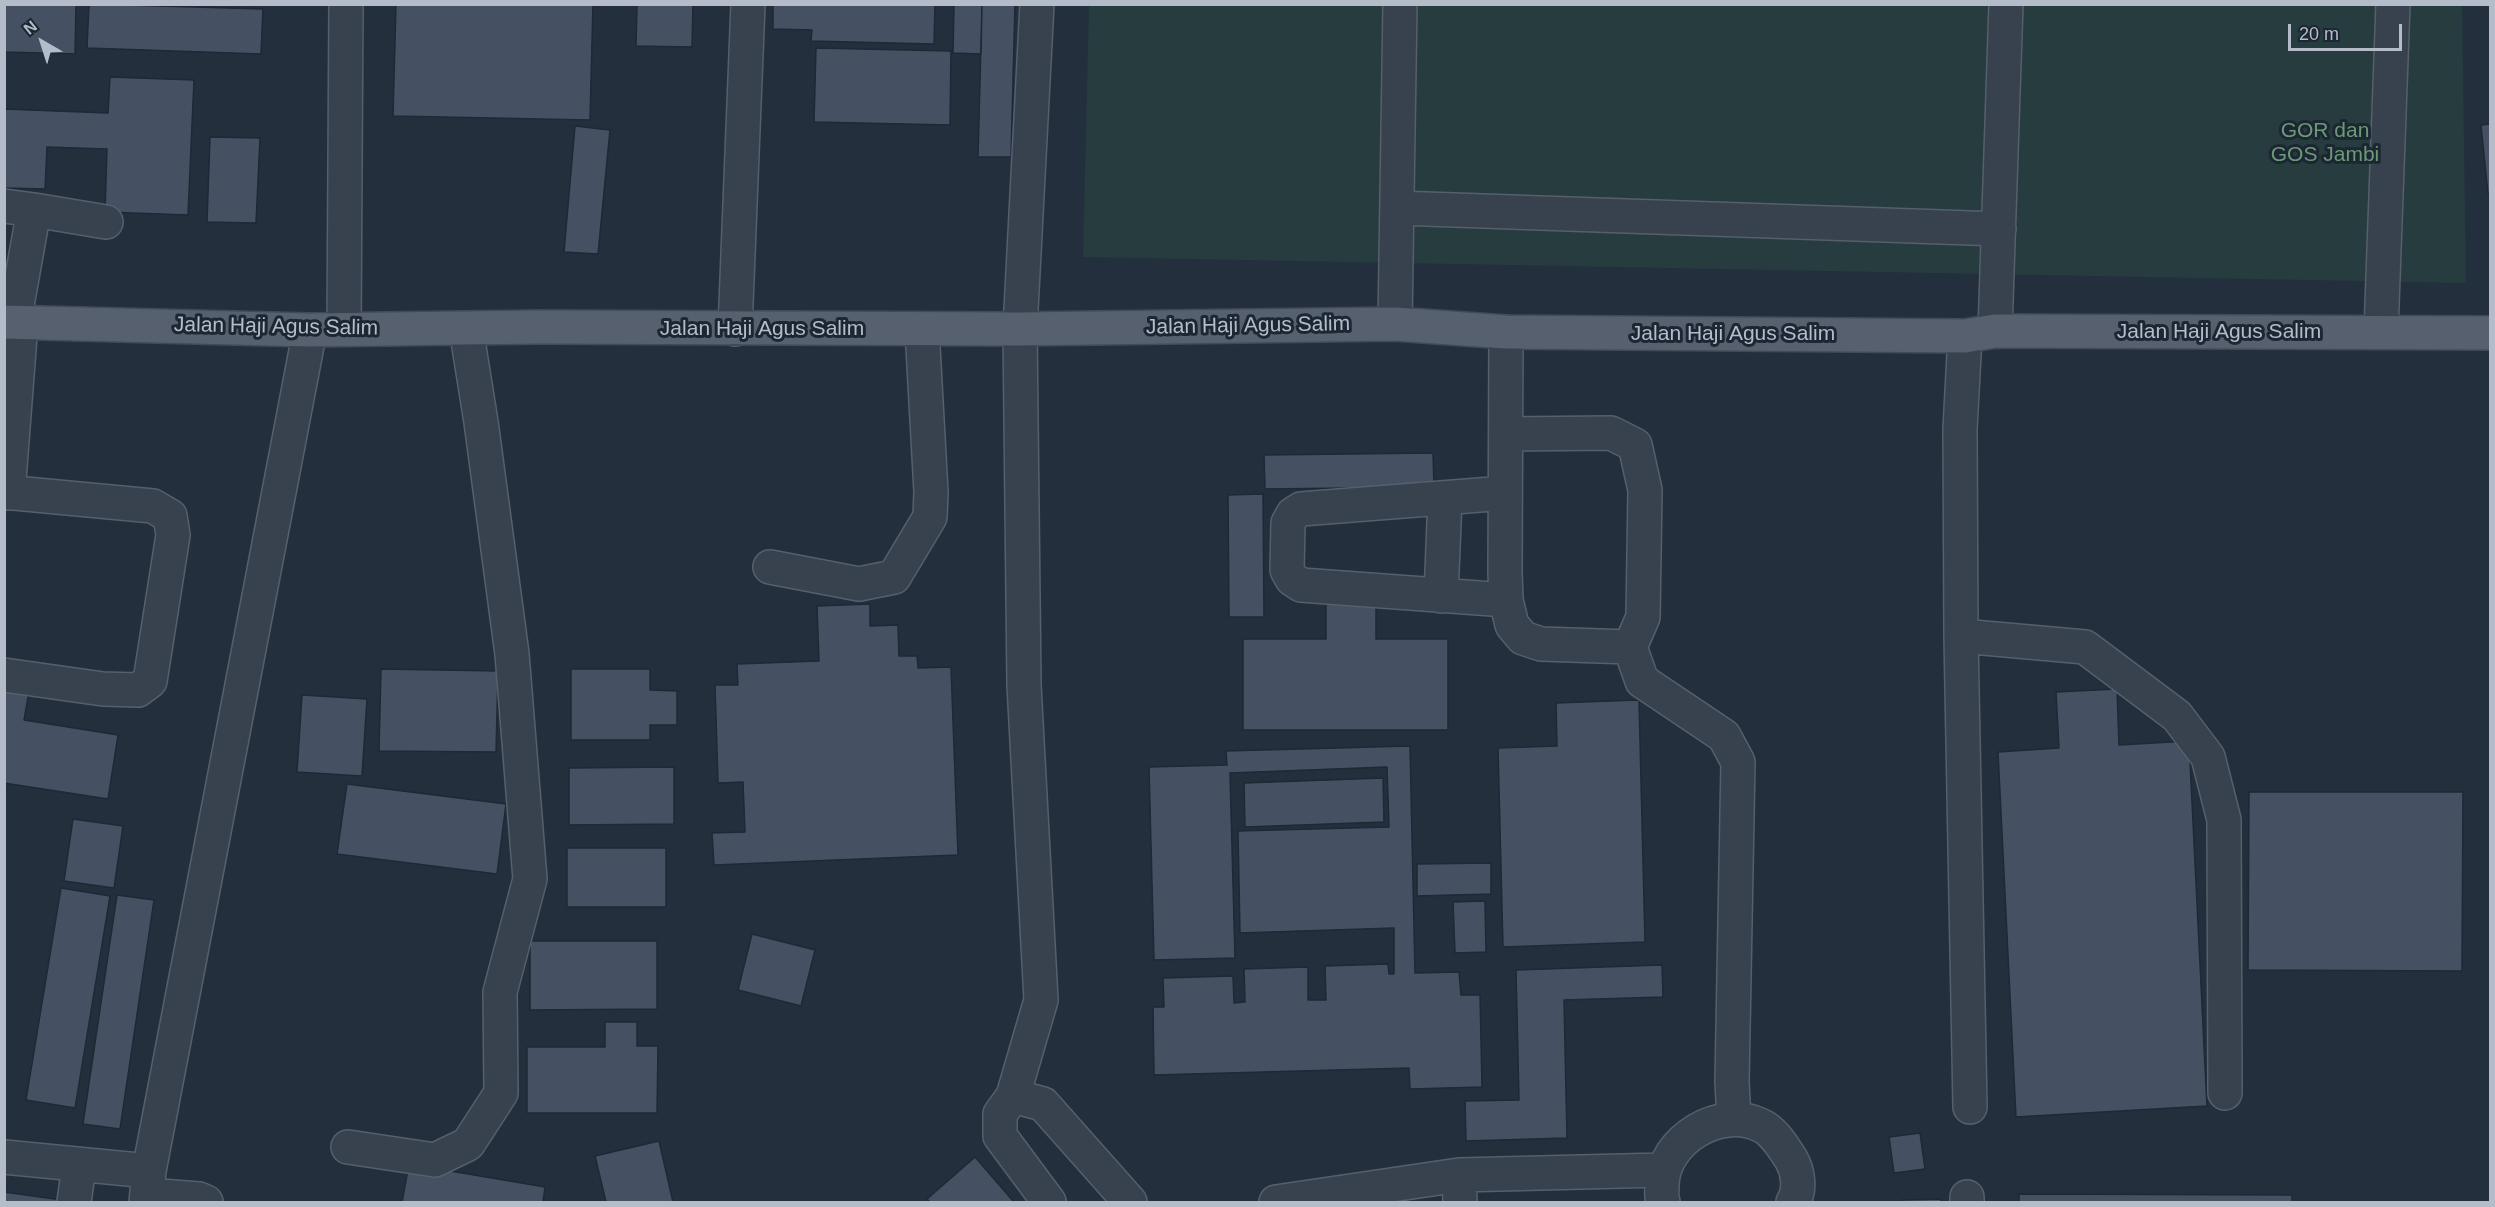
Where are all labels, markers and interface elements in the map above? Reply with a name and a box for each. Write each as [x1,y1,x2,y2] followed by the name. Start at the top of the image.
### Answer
[12,12,72,72] north arrow
[2291,12,2405,50] scale bar
[21,17,40,38] text: N
[2299,24,2339,44] text: 20 m
[2271,118,2379,168] park label: GOR dan GOS Jambi
[1146,312,1350,340] street label: Jalan Haji Agus Salim
[174,313,378,341] street label: Jalan Haji Agus Salim
[660,316,864,342] street label: Jalan Haji Agus Salim
[2117,319,2321,345] street label: Jalan Haji Agus Salim
[1631,321,1835,347] street label: Jalan Haji Agus Salim

